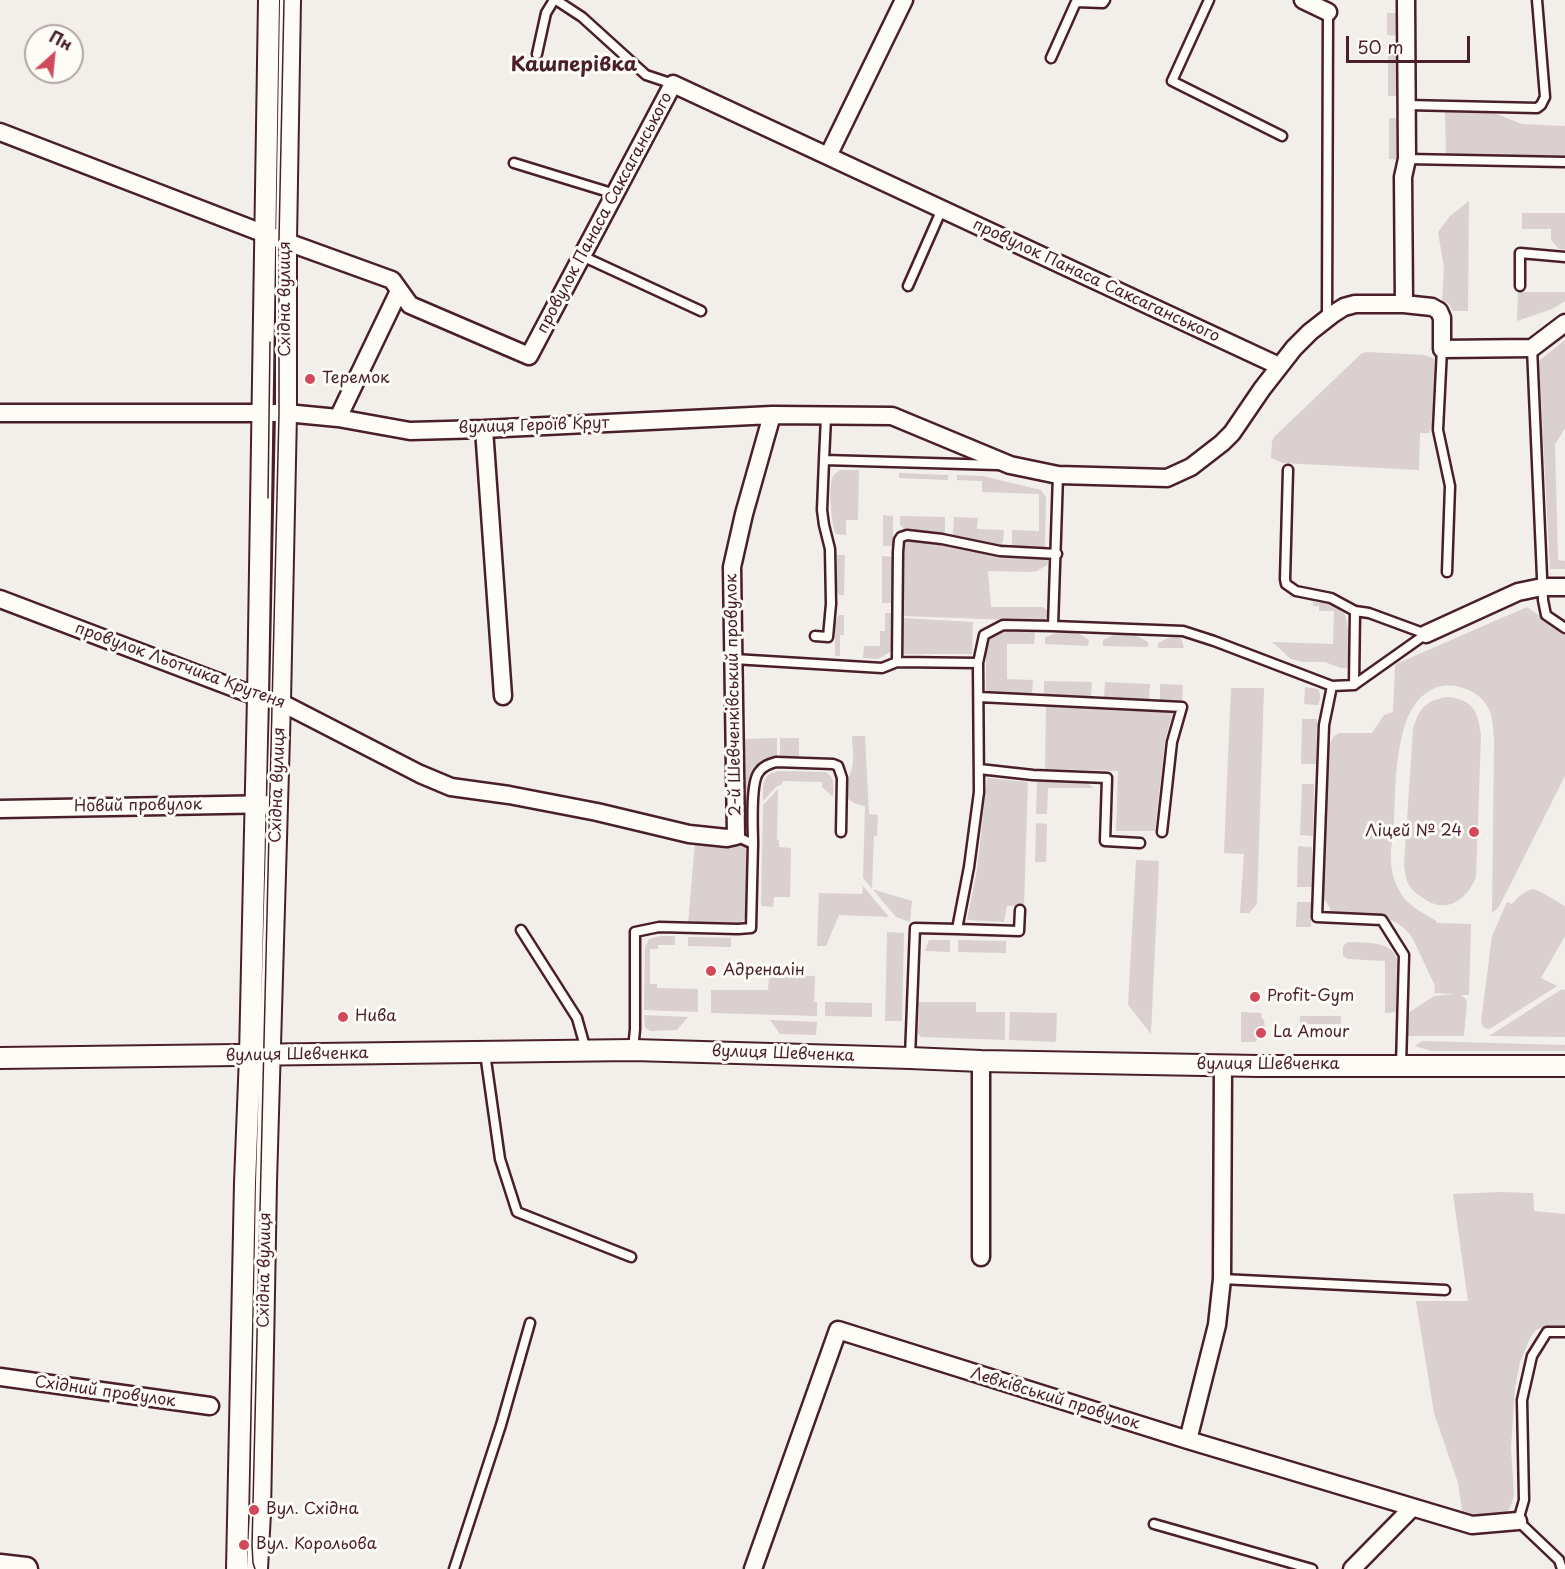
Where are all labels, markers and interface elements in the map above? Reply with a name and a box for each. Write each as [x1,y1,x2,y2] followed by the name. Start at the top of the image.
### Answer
[24,24,84,84] north arrow
[45,24,77,56] text: Пн
[1349,24,1474,62] scale bar
[1357,33,1404,60] text: 50 m
[511,53,637,77] district label: Кашперівка
[533,89,677,337] street label: провулок Панаса Саксаганського
[969,215,1223,347] street label: провулок Панаса Саксаганського
[276,241,296,357] street label: Східна вулиця
[322,369,390,389] place label: Теремок
[303,372,317,386] marker: Теремок
[458,414,610,438] street label: вулиця Героїв Крут
[722,573,746,817] street label: 2-й Шевченківський провулок
[72,619,288,713] street label: провулок Льотчика Крутеня
[266,727,290,843] street label: Східна вулиця
[74,795,202,817] street label: Новий провулок
[1365,822,1462,842] place label: Ліцей № 24
[1467,825,1481,839] marker: Ліцей № 24
[723,961,805,981] place label: Адреналін
[704,964,718,978] marker: Адреналін
[1267,987,1354,1007] place label: Profit-Gym
[1248,990,1262,1004] marker: Profit-Gym
[355,1007,396,1027] place label: Нива
[336,1010,350,1024] marker: Нива
[1273,1023,1350,1043] place label: La Amour
[1254,1026,1268,1040] marker: La Amour
[711,1042,855,1066] street label: вулиця Шевченка
[225,1044,369,1066] street label: вулиця Шевченка
[1197,1055,1339,1075] street label: вулиця Шевченка
[254,1212,276,1328] street label: Східна вулиця
[968,1364,1142,1434] street label: Левківський провулок
[33,1373,177,1411] street label: Східний провулок
[266,1500,358,1520] place label: Вул. Східна
[247,1503,261,1517] marker: Вул. Східна
[256,1535,377,1555] place label: Вул. Корольова
[237,1538,251,1552] marker: Вул. Корольова

